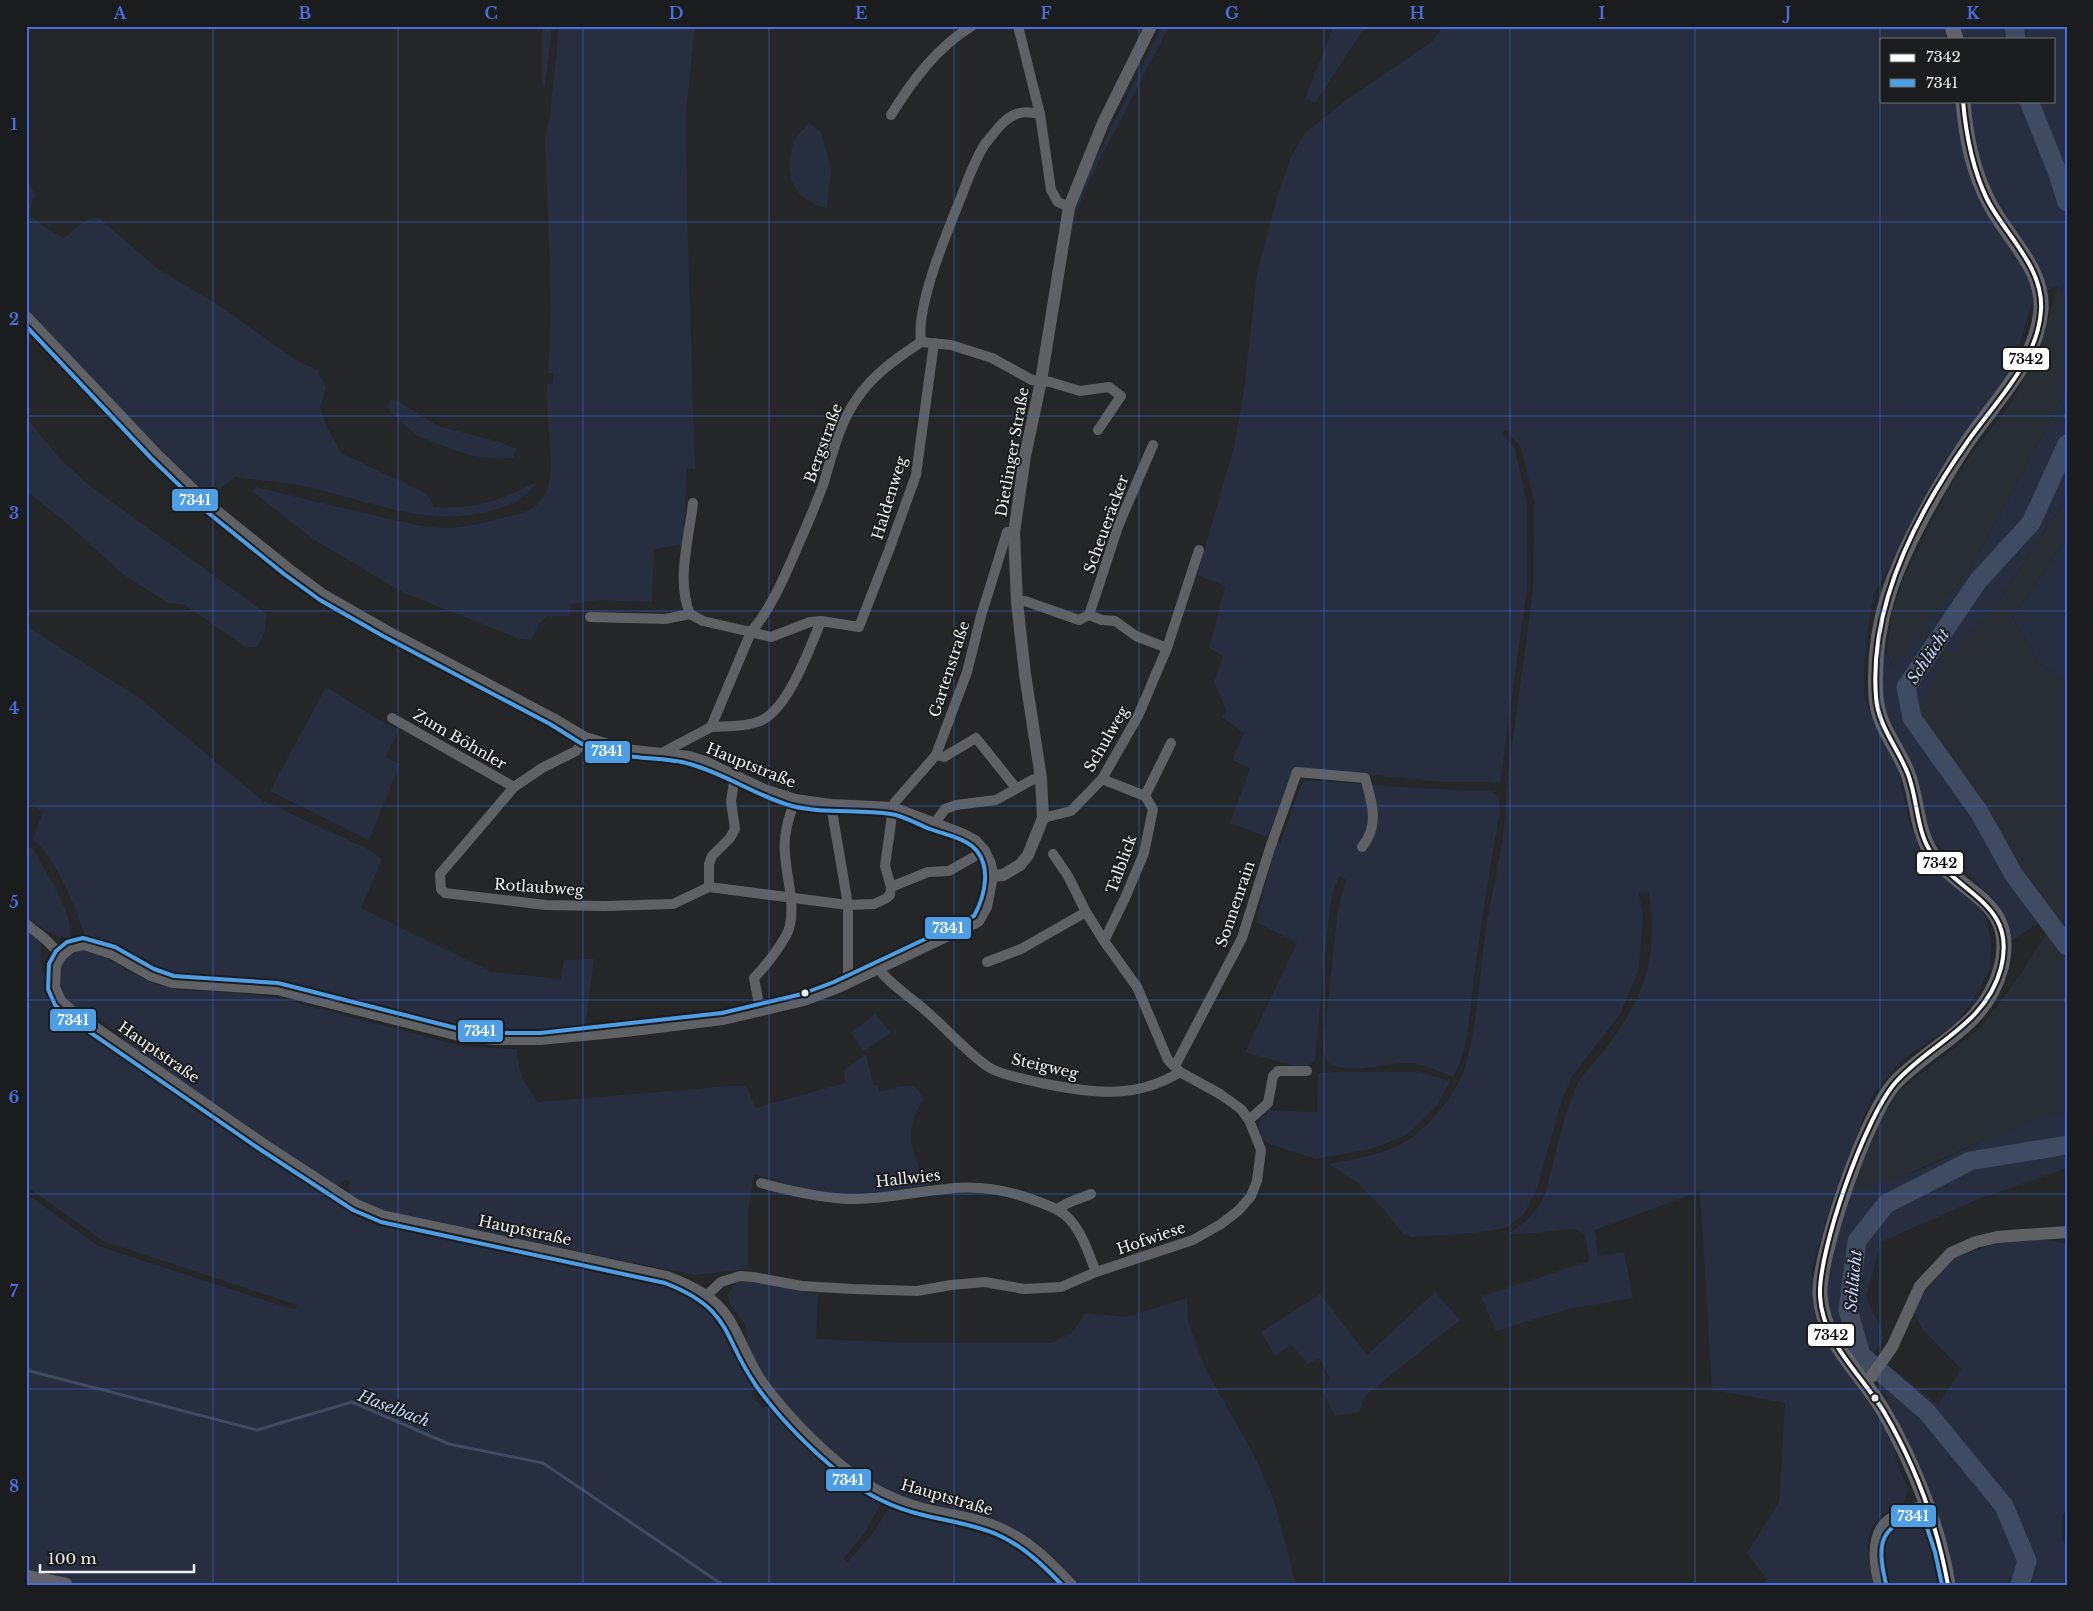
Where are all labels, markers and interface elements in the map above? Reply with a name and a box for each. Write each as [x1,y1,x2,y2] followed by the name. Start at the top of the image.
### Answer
[113,3,128,23] text: A
[299,3,312,23] text: B
[484,3,498,23] text: C
[669,3,683,23] text: D
[855,3,867,23] text: E
[1040,3,1052,23] text: F
[1225,3,1239,23] text: G
[1409,3,1425,23] text: H
[1599,3,1606,23] text: I
[1782,3,1791,23] text: J
[1966,3,1980,23] text: K
[1880,38,2056,102] legend
[1926,47,1961,66] text: 7342
[1926,73,1958,92] text: 7341
[11,114,18,134] text: 1
[9,309,19,329] text: 2
[2002,347,2050,371] line badge: 7342
[2009,350,2043,368] text: 7342
[991,386,1033,518] street label: Dietlinger Straße
[800,401,846,485] street label: Bergstraße
[867,453,911,542] street label: Haldenweg
[1079,471,1133,576] street label: Scheueräcker
[171,488,219,512] line badge: 7341
[179,491,211,509] text: 7341
[9,503,19,523] text: 3
[925,619,973,719] street label: Gartenstraße
[1902,625,1954,687] water label: Schlücht
[9,698,19,718] text: 4
[1080,702,1133,775] street label: Schulweg
[410,705,511,774] street label: Zum Böhnler
[703,738,799,792] street label: Hauptstraße
[584,740,631,764] line badge: 7341
[591,742,623,760] text: 7341
[1102,832,1141,896] street label: Talblick
[1916,851,1964,875] line badge: 7342
[1923,854,1957,872] text: 7342
[1211,858,1259,950] street label: Sonnenrain
[493,874,586,900] street label: Rotlaubweg
[9,892,19,912] text: 5
[924,916,972,940] line badge: 7341
[932,919,964,937] text: 7341
[800,988,810,998] unlabelled marker
[49,1008,97,1032] line badge: 7341
[57,1011,89,1029] text: 7341
[115,1017,203,1087] street label: Hauptstraße
[457,1019,504,1043] line badge: 7341
[464,1022,496,1040] text: 7341
[1010,1049,1081,1083] street label: Steigweg
[9,1087,20,1107] text: 6
[875,1165,942,1191] street label: Hallwies
[477,1211,573,1249] street label: Hauptstraße
[1114,1217,1188,1259] street label: Hofwiese
[1840,1249,1866,1313] water label: Schlücht
[10,1281,19,1301] text: 7
[1807,1323,1855,1347] line badge: 7342
[1814,1326,1848,1344] text: 7342
[354,1385,433,1431] water label: Haselbach
[1870,1393,1880,1403] unlabelled marker
[825,1468,872,1492] line badge: 7341
[832,1471,864,1489] text: 7341
[899,1475,995,1519] street label: Hauptstraße
[9,1476,19,1496] text: 8
[1890,1504,1937,1528] line badge: 7341
[1897,1507,1929,1525] text: 7341
[40,1541,194,1573] scale bar
[48,1549,97,1568] text: 100 m

